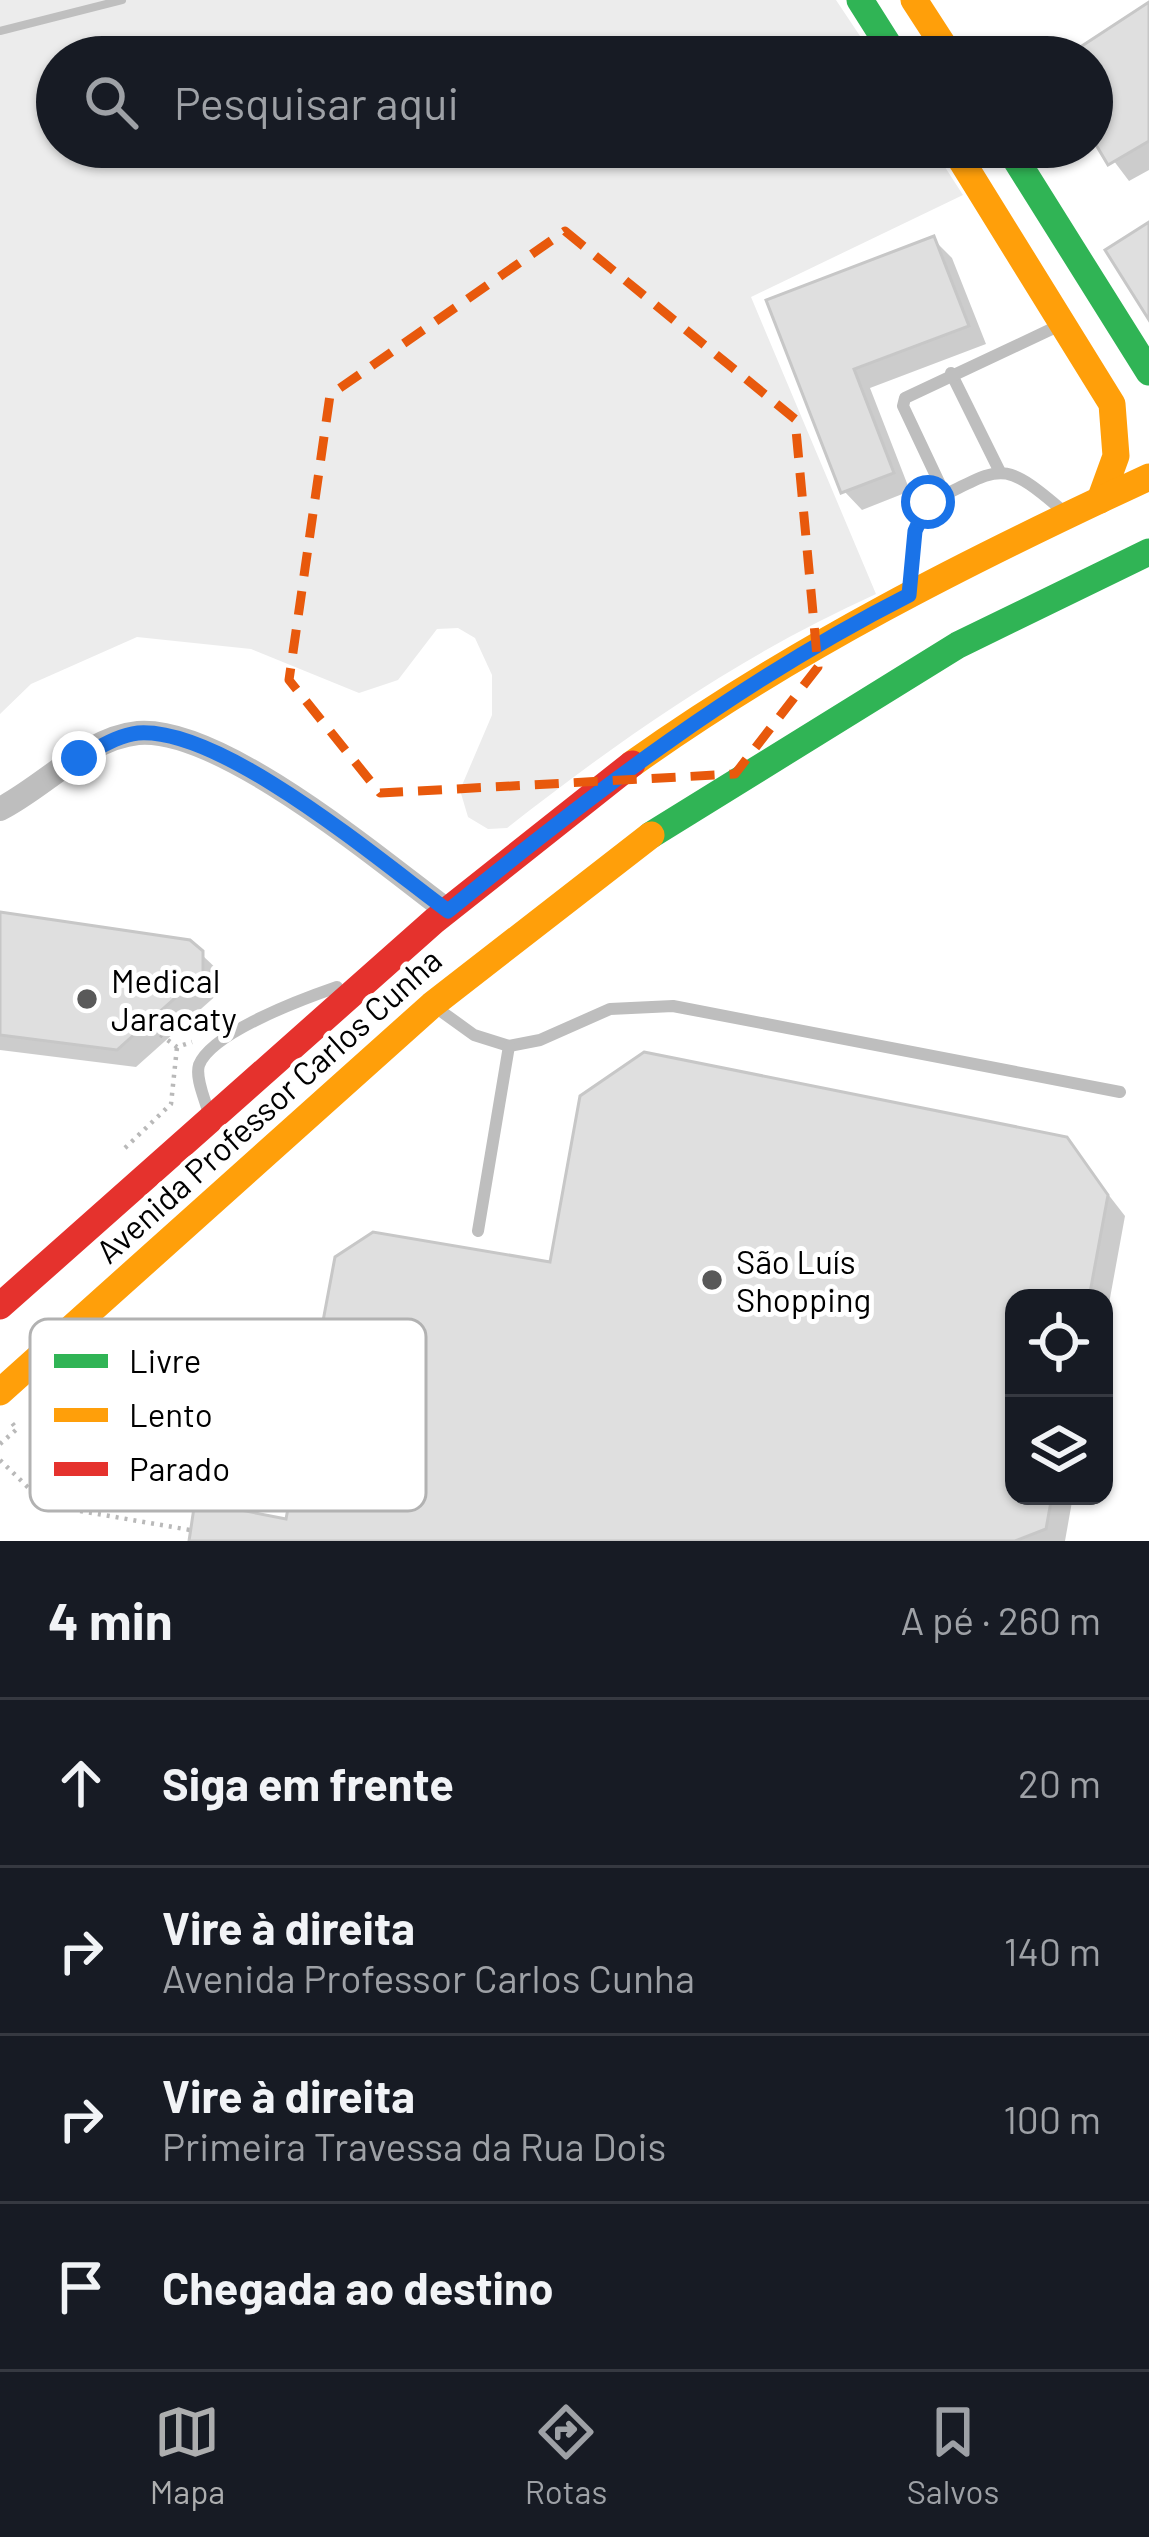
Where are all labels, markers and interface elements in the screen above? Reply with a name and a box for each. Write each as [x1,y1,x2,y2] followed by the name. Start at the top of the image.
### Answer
[36,36,1113,168] search box
[78,69,144,135] icon: search
[174,75,459,129] text: Pesquisar aqui
[901,475,955,529] route start
[52,731,106,785] route end
[87,939,449,1271] street label: Avenida Professor Carlos Cunha
[111,960,237,1038] place label: Medical Jaracaty
[74,986,100,1012] marker: Medical Jaracaty
[736,1241,871,1319] place label: São Luís Shopping
[699,1267,725,1293] marker: São Luís Shopping
[1005,1289,1113,1505] map controls
[1005,1289,1113,1397] button: locate
[30,1319,426,1511] legend
[129,1340,201,1380] text: Livre
[129,1394,213,1434] text: Lento
[1005,1397,1113,1505] button: layers
[129,1448,230,1488] text: Parado
[48,1589,173,1650] text: 4 min
[901,1596,1101,1643] text: A pé · 260 m
[48,1750,114,1816] icon: ahead
[162,1756,454,1810] text: Siga em frente
[1018,1759,1101,1806] text: 20 m
[162,1900,415,1954] text: Vire à direita
[48,1918,114,1984] icon: right
[1004,1927,1101,1974] text: 140 m
[162,1954,695,2001] text: Avenida Professor Carlos Cunha
[162,2068,415,2122] text: Vire à direita
[48,2086,114,2152] icon: right
[1003,2095,1101,2142] text: 100 m
[162,2122,666,2169] text: Primeira Travessa da Rua Dois
[48,2254,114,2320] icon: arrive
[162,2260,554,2314] text: Chegada ao destino
[150,2399,225,2511] tab: Mapa
[525,2399,607,2511] tab: Rotas
[907,2399,999,2511] tab: Salvos

